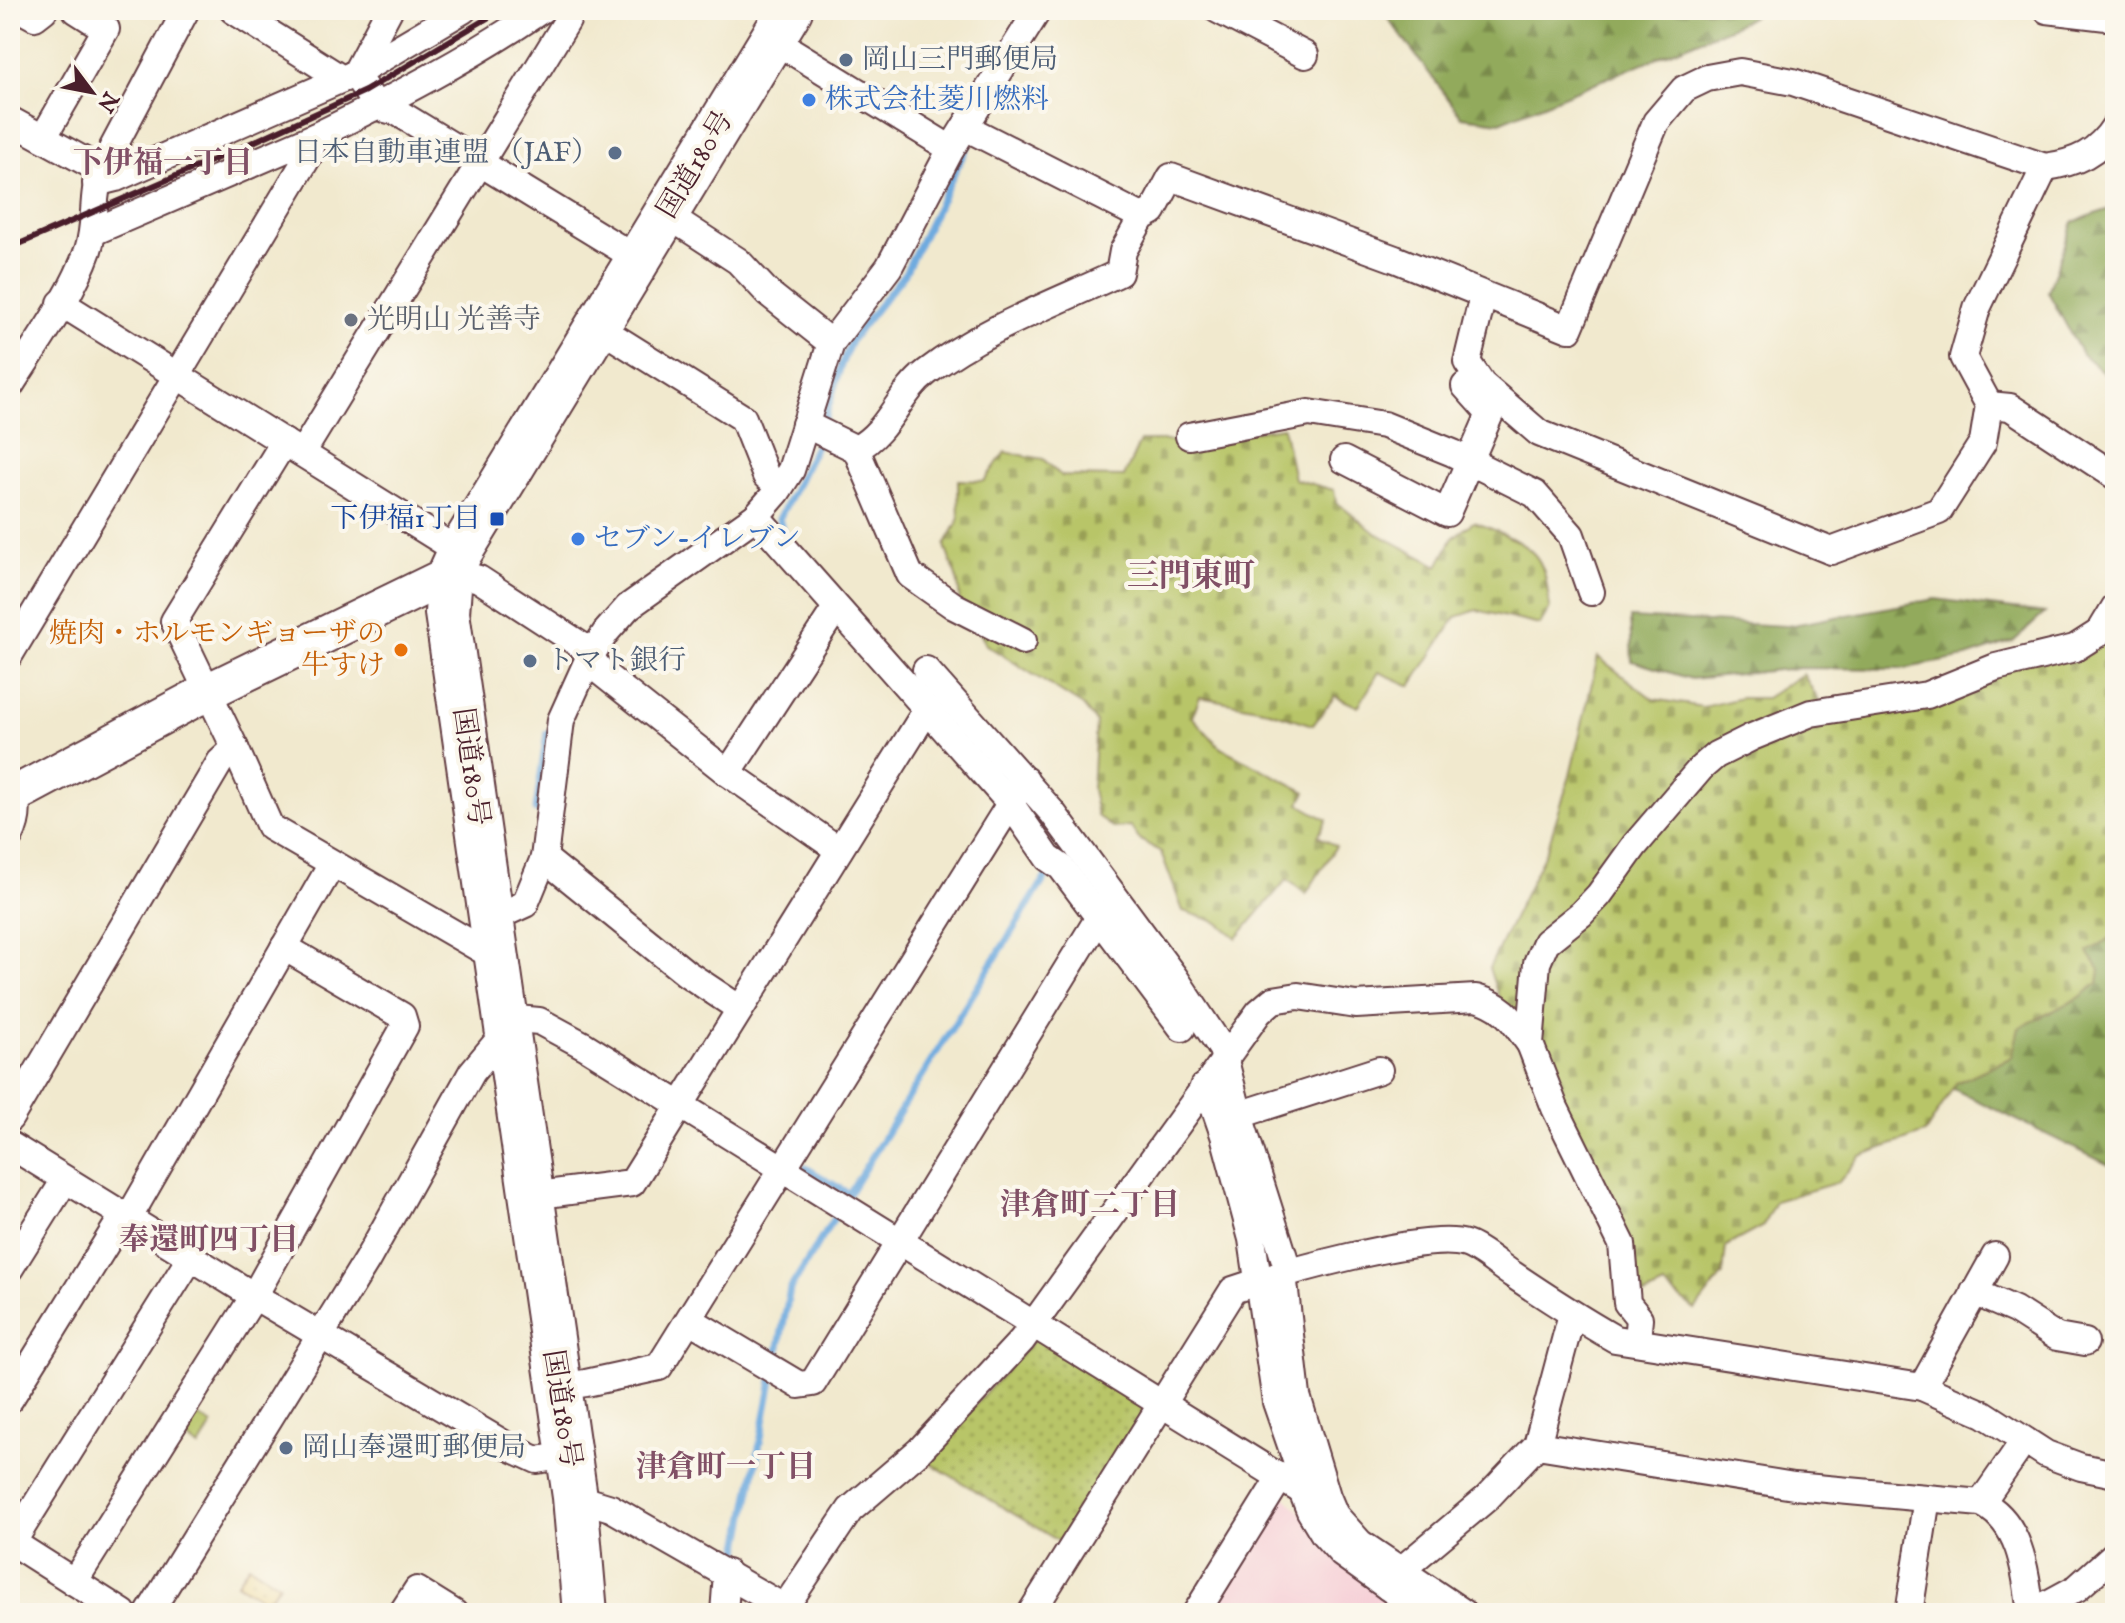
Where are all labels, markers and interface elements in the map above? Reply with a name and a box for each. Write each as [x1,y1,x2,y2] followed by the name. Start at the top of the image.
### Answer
[862,43,1058,78] place label: 岡山三門郵便局
[837,51,855,69] marker: 岡山三門郵便局
[52,52,132,132] north arrow
[825,83,1049,118] place label: 株式会社菱川燃料
[90,85,125,117] text: N
[800,91,818,109] marker: 株式会社菱川燃料
[650,105,742,225] street label: 国道180号
[293,136,599,171] place label: 日本自動車連盟 （JAF）
[606,144,624,162] marker: 日本自動車連盟 （JAF）
[73,145,253,183] district label: 下伊福一丁目
[367,303,541,338] place label: 光明山 光善寺
[342,311,360,329] marker: 光明山 光善寺
[331,502,481,537] place label: 下伊福1丁目
[488,510,506,528] marker: 下伊福1丁目
[594,522,801,557] place label: セブン-イレブン
[569,530,587,548] marker: セブン-イレブン
[1127,557,1255,598] district label: 三門東町
[49,617,385,684] place label: 焼肉・ホルモンギョーザの 牛すけ
[392,641,410,659] marker: 焼肉・ホルモンギョーザの 牛すけ
[546,644,686,679] place label: トマト銀行
[521,652,539,670] marker: トマト銀行
[444,706,496,828] street label: 国道180号
[1000,1187,1180,1225] district label: 津倉町二丁目
[119,1222,299,1260] district label: 奉還町四丁目
[534,1347,588,1471] street label: 国道180号
[302,1431,526,1466] place label: 岡山奉還町郵便局
[277,1439,295,1457] marker: 岡山奉還町郵便局
[636,1449,816,1487] district label: 津倉町一丁目

